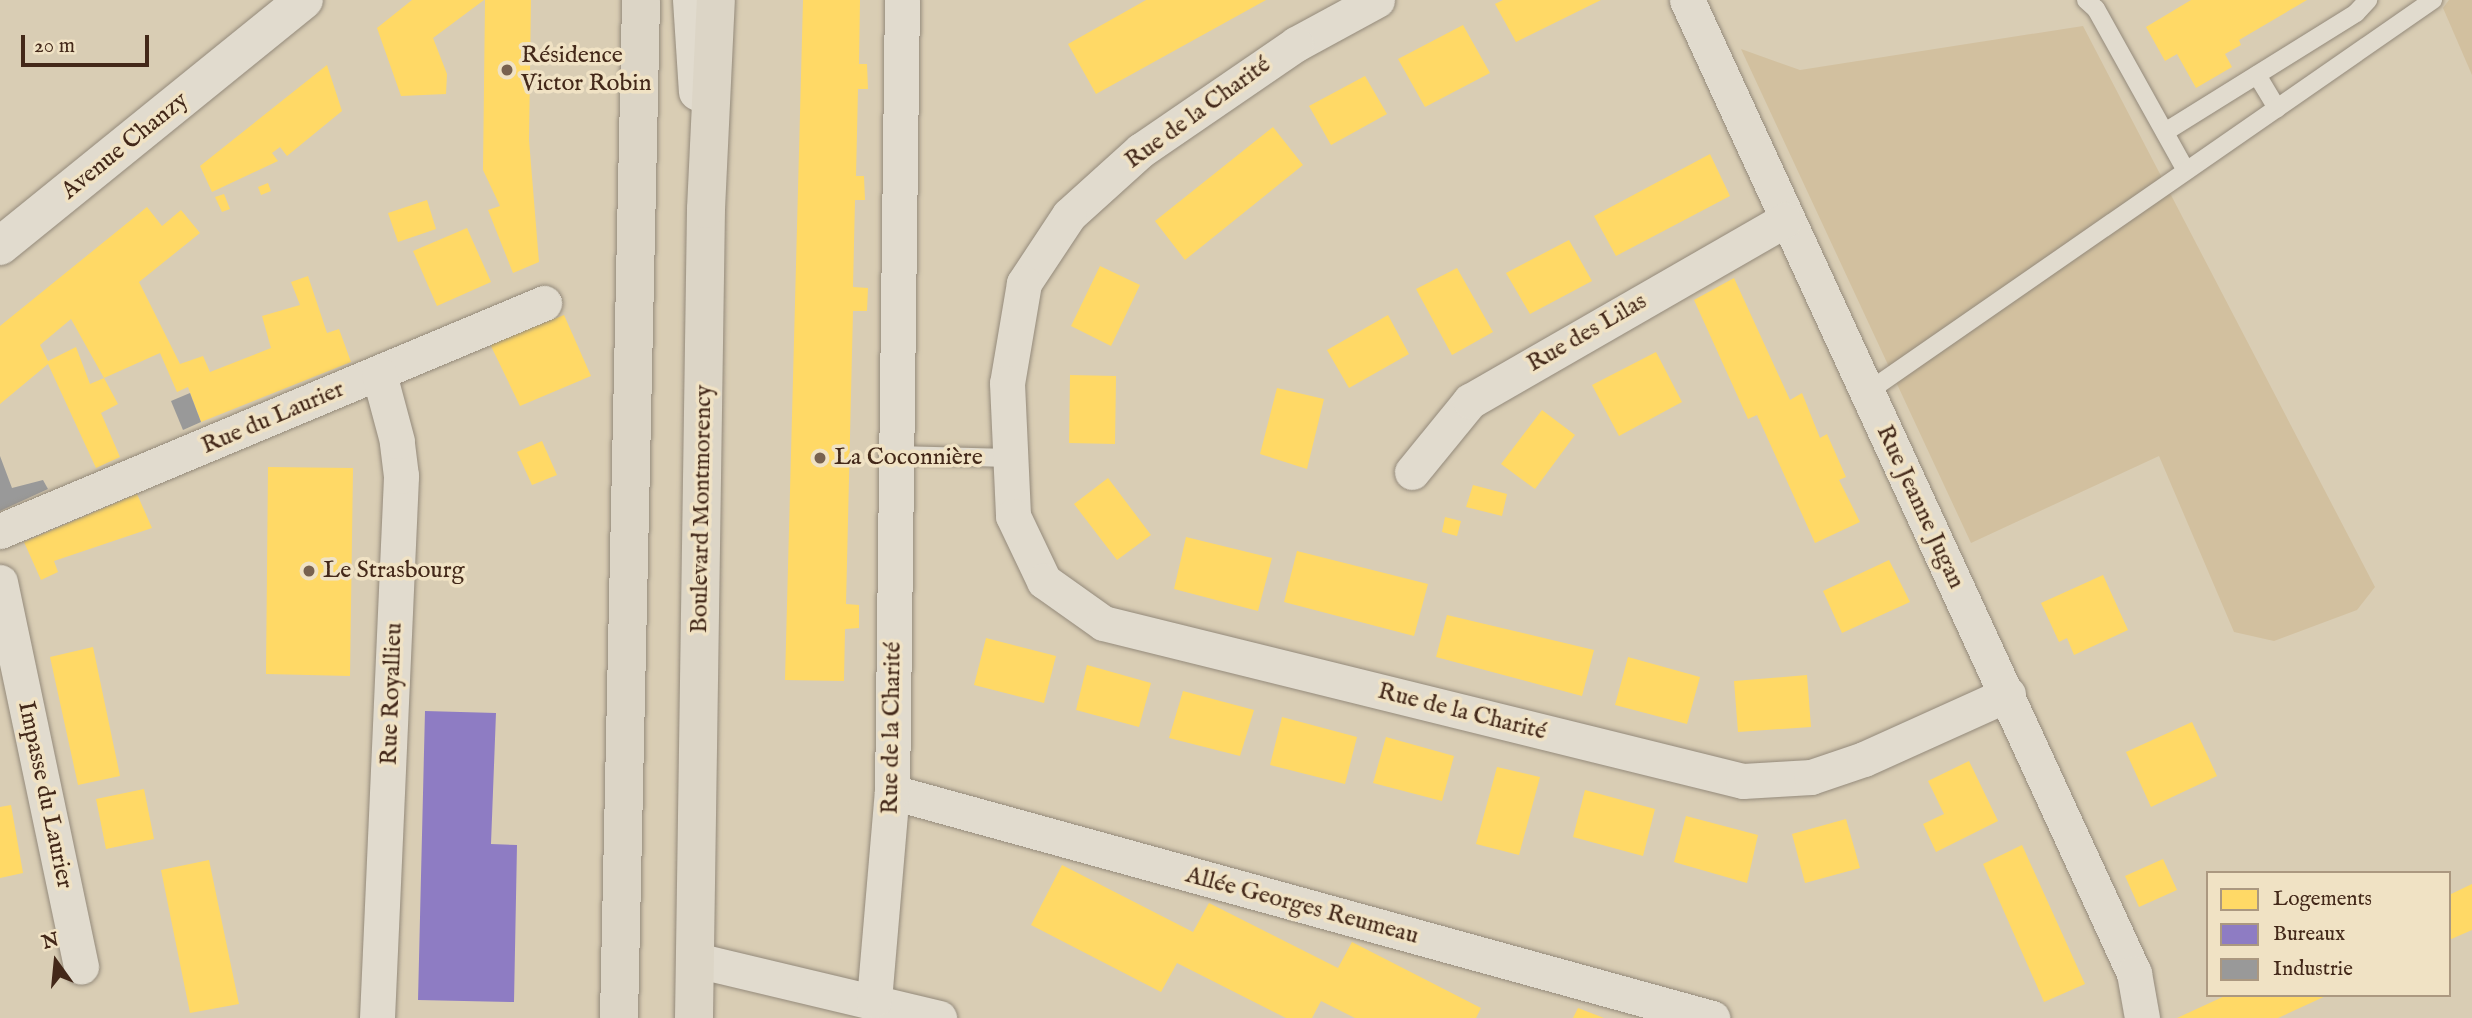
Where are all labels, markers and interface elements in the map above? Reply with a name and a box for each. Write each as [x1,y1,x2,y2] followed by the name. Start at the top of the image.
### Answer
[24,21,152,65] scale bar
[34,33,75,60] text: 20 m
[521,42,651,98] place label: Résidence Victor Robin
[1120,51,1276,175] street label: Rue de la Charité
[499,62,515,78] marker: Résidence Victor Robin
[56,86,194,206] street label: Avenue Chanzy
[1522,287,1652,379] street label: Rue des Lilas
[197,375,349,461] street label: Rue du Laurier
[685,384,719,634] street label: Boulevard Montmorency
[1870,421,1970,593] street label: Rue Jeanne Jugan
[834,444,983,472] place label: La Coconnière
[812,450,828,466] marker: La Coconnière
[323,557,465,585] place label: Le Strasbourg
[301,563,317,579] marker: Le Strasbourg
[375,622,409,766] street label: Rue Royallieu
[876,641,908,815] street label: Rue de la Charité
[1375,677,1549,747] street label: Rue de la Charité
[11,699,79,891] street label: Impasse du Laurier
[1182,861,1422,951] street label: Allée Georges Reumeau
[2206,871,2451,997] legend
[2273,886,2372,913] text: Logements
[2273,921,2345,948] text: Bureaux
[21,927,91,997] north arrow
[40,928,62,955] text: N
[2273,956,2353,983] text: Industrie

